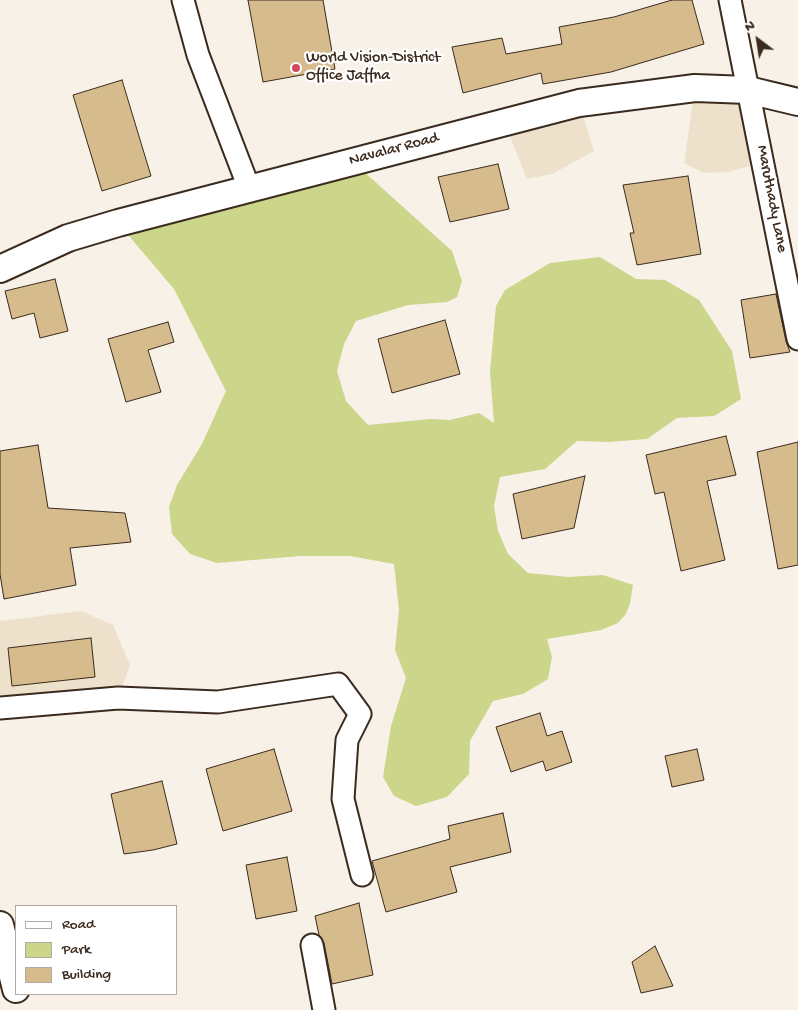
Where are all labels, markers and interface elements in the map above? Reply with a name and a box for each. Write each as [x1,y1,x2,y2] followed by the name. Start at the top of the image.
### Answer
[733,15,783,65] north arrow
[742,17,758,36] text: N
[306,49,440,87] place label: World Vision-District Office Jaffna
[290,62,302,74] marker: World Vision-District Office Jaffna
[347,129,441,171] street label: Navalar Road
[751,144,791,254] street label: Maruthady Lane
[15,905,178,995] legend
[62,916,95,934] text: Road
[62,941,91,959] text: Park
[62,966,111,984] text: Building

